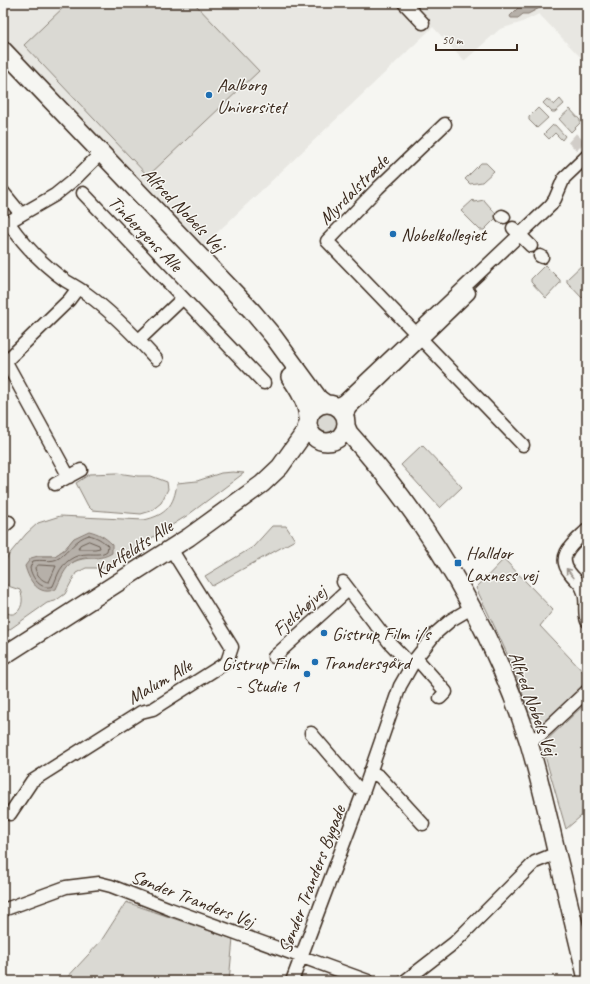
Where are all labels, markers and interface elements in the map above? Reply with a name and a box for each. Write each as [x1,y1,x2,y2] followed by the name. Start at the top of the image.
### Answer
[436,26,517,52] scale bar
[442,32,464,48] text: 50 m
[217,73,289,119] place label: Aalborg Universitet
[204,90,214,100] marker: Aalborg Universitet
[313,148,395,230] street label: Myrdalstræde
[137,162,232,259] street label: Alfred Nobels Vej
[103,191,189,278] street label: Tinbergens Alle
[401,223,487,247] place label: Nobelkollegiet
[388,229,398,239] marker: Nobelkollegiet
[90,514,179,583] street label: Karlfeldts Alle
[466,541,540,587] place label: Halldor Laxness vej
[453,558,463,568] marker: Halldor Laxness vej
[566,567,575,578] one-way arrow
[268,579,333,641] street label: Fjelshøjvej
[332,622,433,646] place label: Gistrup Film i/s
[319,628,329,638] marker: Gistrup Film i/s
[503,648,564,762] street label: Alfred Nobels Vej
[323,651,414,675] place label: Trandersgård
[222,652,300,698] place label: Gistrup Film - Studie 1
[123,653,198,710] street label: Malum Alle
[310,657,320,667] marker: Trandersgård
[302,669,312,679] marker: Gistrup Film - Studie 1
[273,800,352,957] street label: Sønder Tranders Bygade
[128,864,260,934] street label: Sønder Tranders Vej

